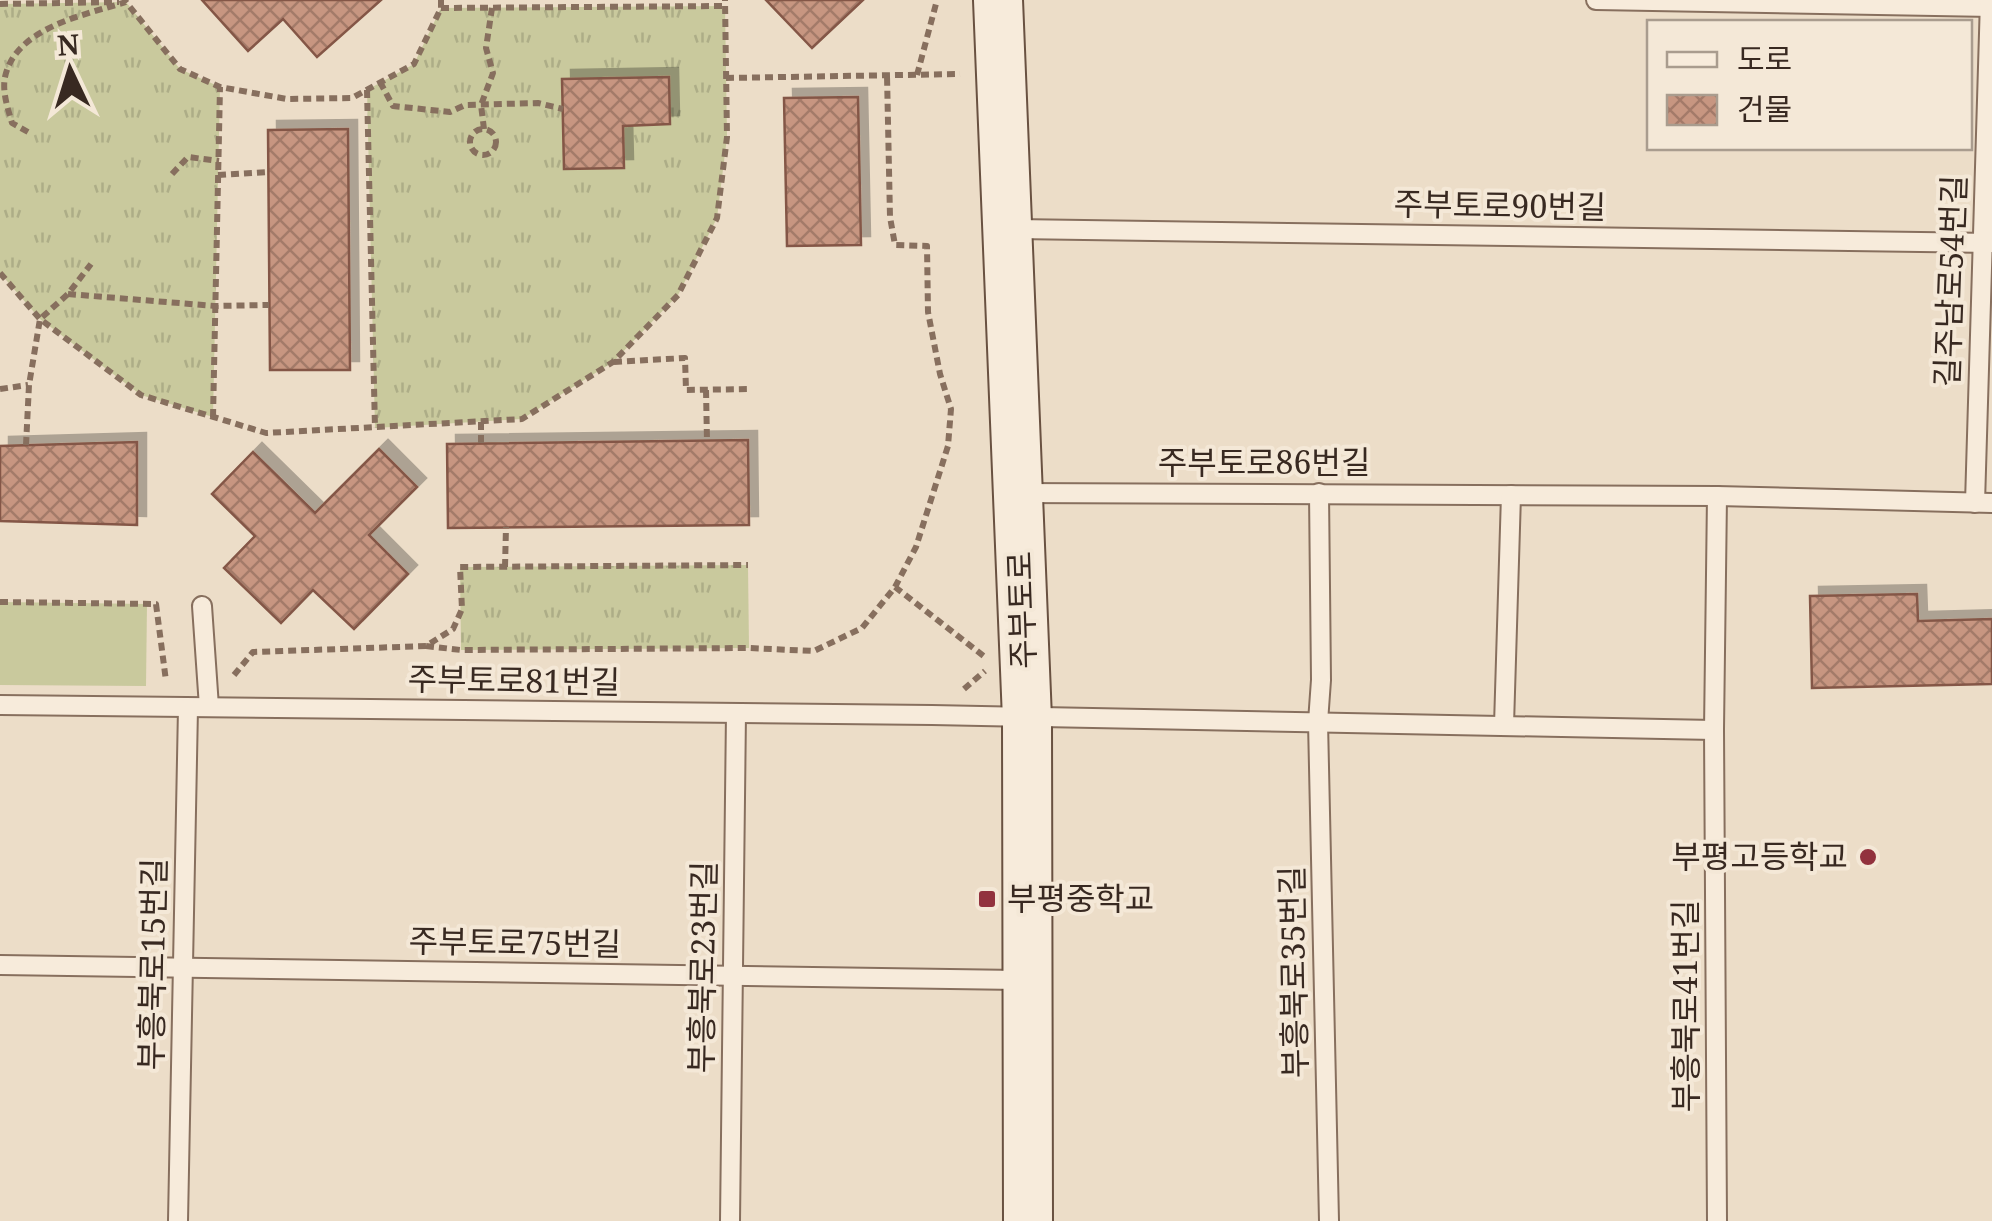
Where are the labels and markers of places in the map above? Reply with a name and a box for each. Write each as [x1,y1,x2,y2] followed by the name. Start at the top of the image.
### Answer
[1671,834,1848,877] place label: 부평고등학교
[1857,846,1879,868] marker: 부평고등학교
[1007,876,1154,919] place label: 부평중학교
[976,888,998,910] marker: 부평중학교

